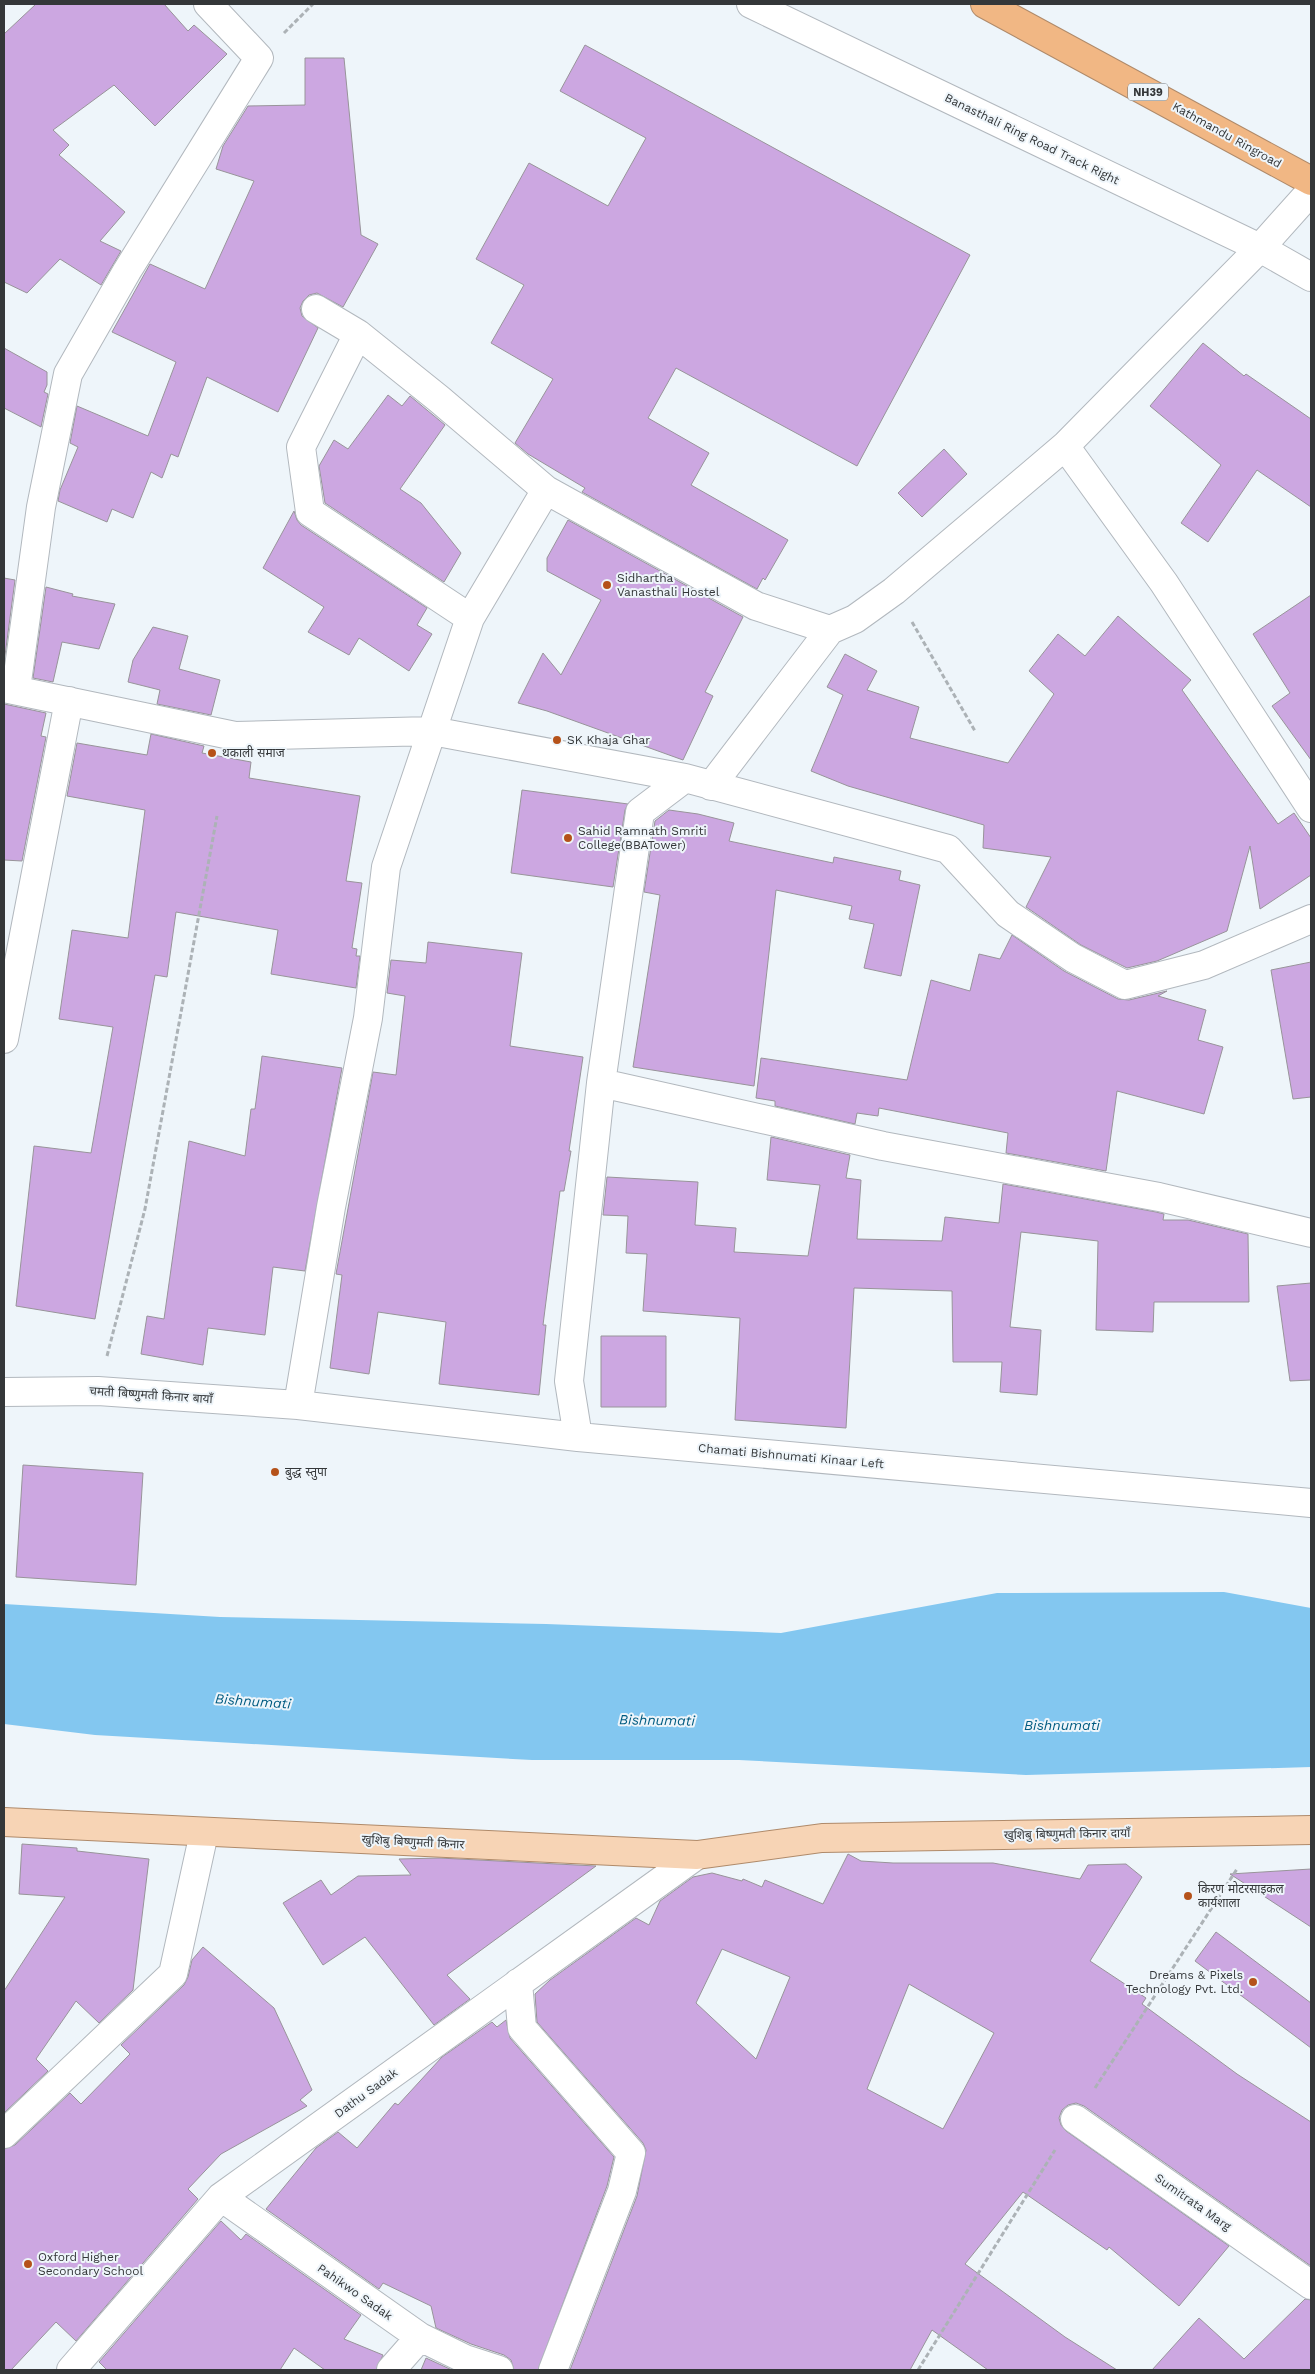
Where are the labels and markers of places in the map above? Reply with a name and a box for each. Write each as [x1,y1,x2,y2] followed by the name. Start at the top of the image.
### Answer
[617,571,720,599] place label: Sidhartha Vanasthali Hostel
[601,579,613,591] marker: Sidhartha Vanasthali Hostel
[567,733,650,747] place label: SK Khaja Ghar
[551,734,563,746] marker: SK Khaja Ghar
[222,745,286,760] place label: थकाली समाज
[206,747,218,759] marker: थकाली समाज
[578,824,707,852] place label: Sahid Ramnath Smriti College(BBATower)
[562,832,574,844] marker: Sahid Ramnath Smriti College(BBATower)
[285,1465,328,1480] place label: बुद्ध स्तुपा
[269,1466,281,1478] marker: बुद्ध स्तुपा
[1198,1881,1285,1910] place label: किरण मोटरसाइकल कार्यशाला
[1182,1890,1194,1902] marker: किरण मोटरसाइकल कार्यशाला
[1126,1968,1243,1996] place label: Dreams & Pixels Technology Pvt. Ltd.
[1247,1976,1259,1988] marker: Dreams & Pixels Technology Pvt. Ltd.
[38,2250,143,2278] place label: Oxford Higher Secondary School
[22,2258,34,2270] marker: Oxford Higher Secondary School

